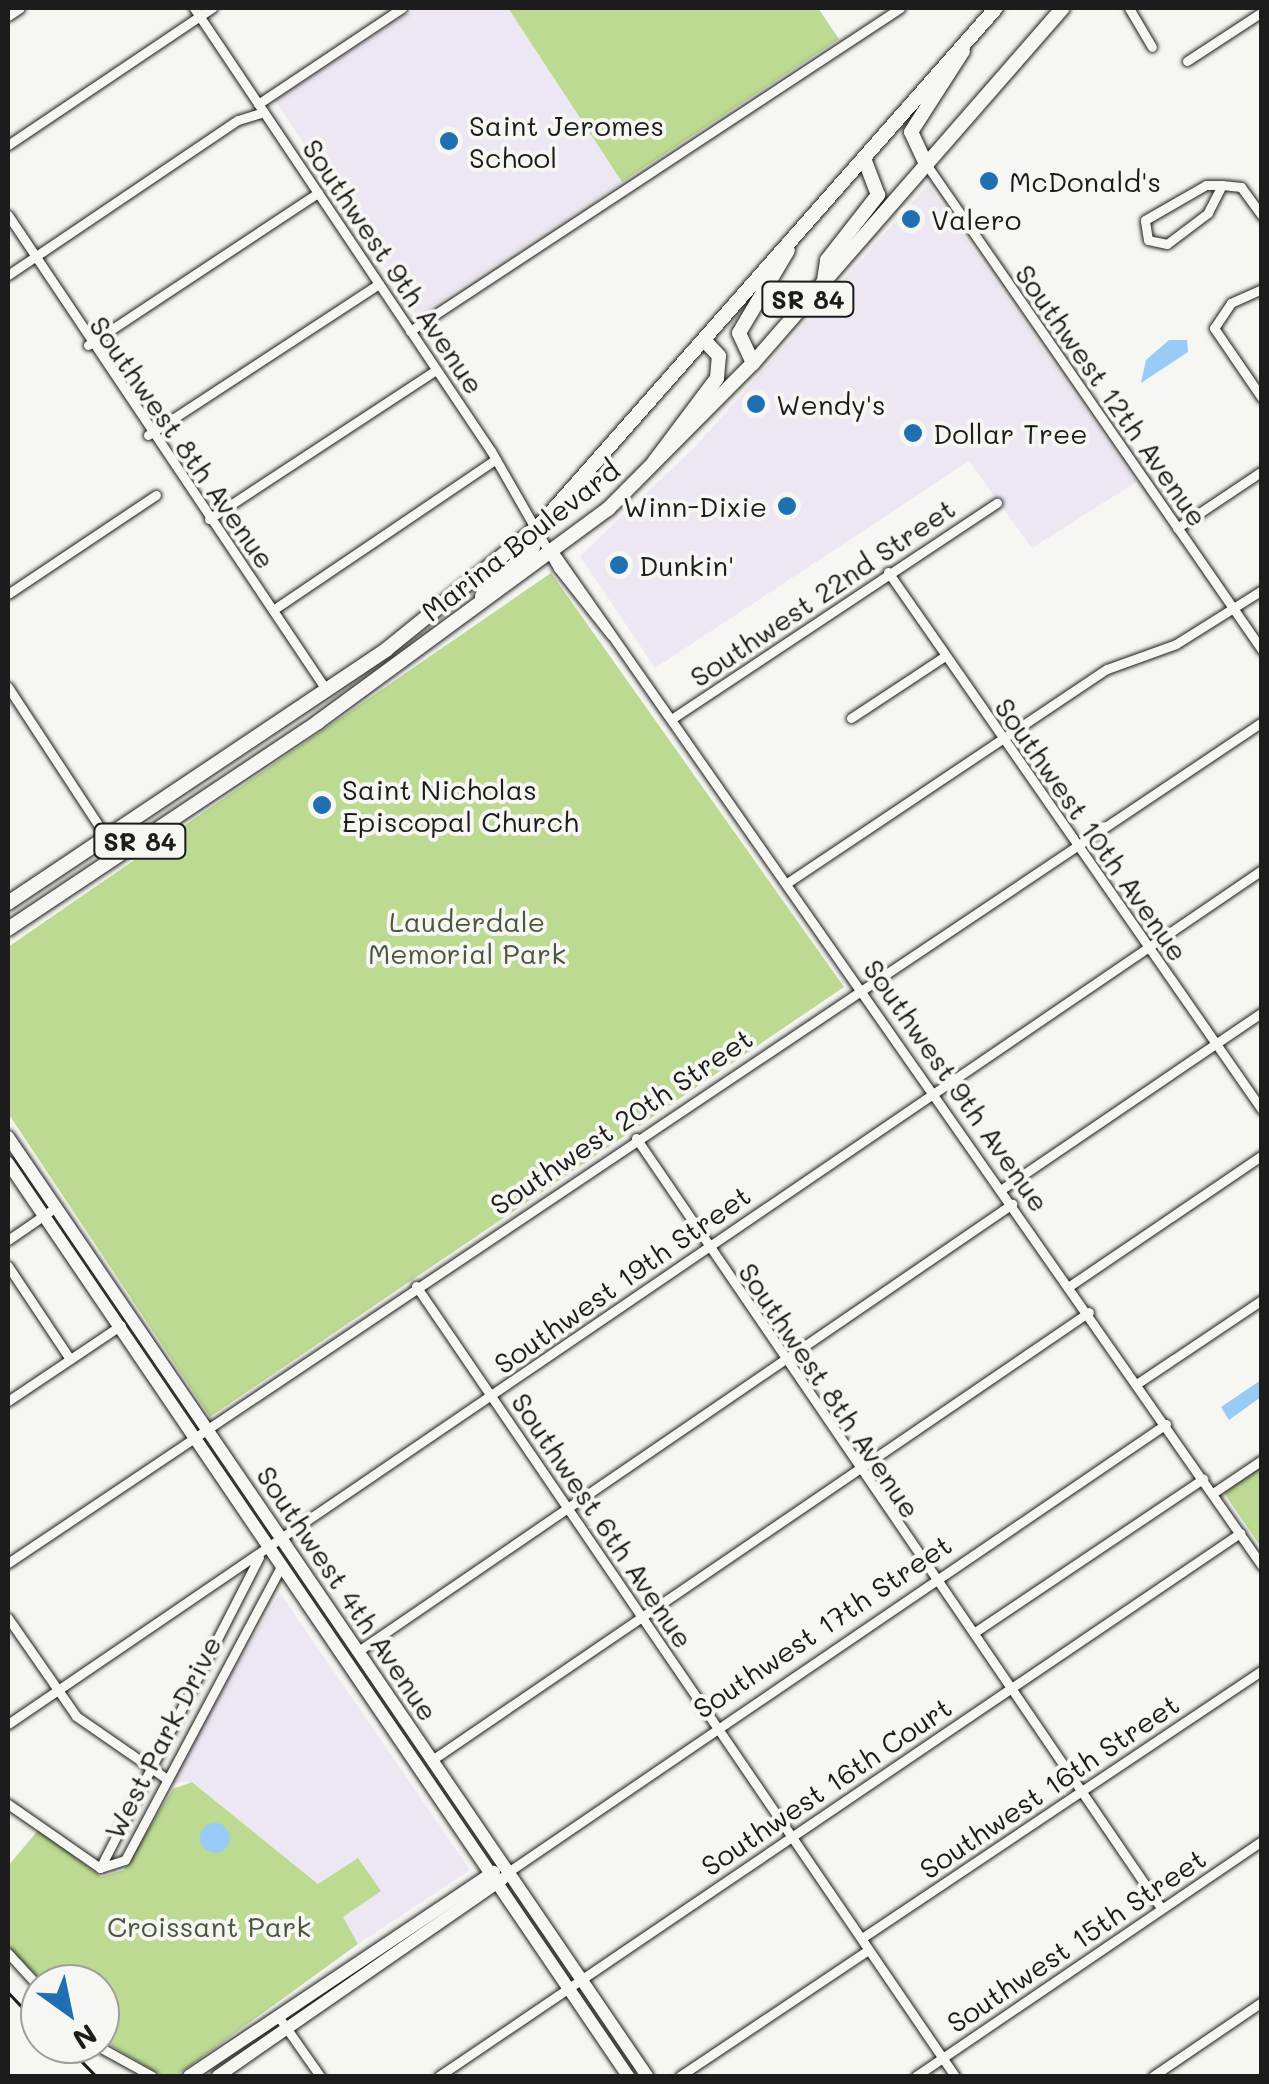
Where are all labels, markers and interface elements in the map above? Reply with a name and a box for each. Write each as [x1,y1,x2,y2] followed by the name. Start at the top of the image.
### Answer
[469,108,664,174] place label: Saint Jeromes School
[438,130,460,152] marker: Saint Jeromes School
[296,132,492,400] street label: Southwest 9th Avenue
[1009,164,1161,198] place label: McDonald's
[978,170,1000,192] marker: McDonald's
[931,202,1021,236] place label: Valero
[900,208,922,230] marker: Valero
[1009,258,1215,532] street label: Southwest 12th Avenue
[760,279,856,319] road number: SR 84
[83,309,283,575] street label: Southwest 8th Avenue
[776,387,886,421] place label: Wendy's
[745,393,767,415] marker: Wendy's
[933,416,1088,450] place label: Dollar Tree
[902,422,924,444] marker: Dollar Tree
[414,452,626,628] street label: Marina Boulevard
[623,489,767,523] place label: Winn-Dixie
[683,491,961,693] street label: Southwest 22nd Street
[776,495,798,517] marker: Winn-Dixie
[639,548,734,582] place label: Dunkin'
[608,554,630,576] marker: Dunkin'
[988,691,1196,967] street label: Southwest 10th Avenue
[342,772,579,838] place label: Saint Nicholas Episcopal Church
[311,794,333,816] marker: Saint Nicholas Episcopal Church
[92,821,188,861] road number: SR 84
[368,904,566,970] park label: Lauderdale Memorial Park
[857,952,1057,1218] street label: Southwest 9th Avenue
[484,1021,758,1221] street label: Southwest 20th Street
[487,1178,757,1380] street label: Southwest 19th Street
[732,1256,928,1524] street label: Southwest 8th Avenue
[505,1386,701,1654] street label: Southwest 6th Avenue
[250,1459,446,1727] street label: Southwest 4th Avenue
[687,1527,957,1725] street label: Southwest 17th Street
[96,1630,228,1844] street label: West Park Drive
[913,1687,1185,1885] street label: Southwest 16th Street
[695,1690,957,1882] street label: Southwest 16th Court
[940,1841,1212,2039] street label: Southwest 15th Street
[107,1909,311,1943] park label: Croissant Park
[20,1964,120,2064] north arrow
[67,2017,104,2058] text: N

